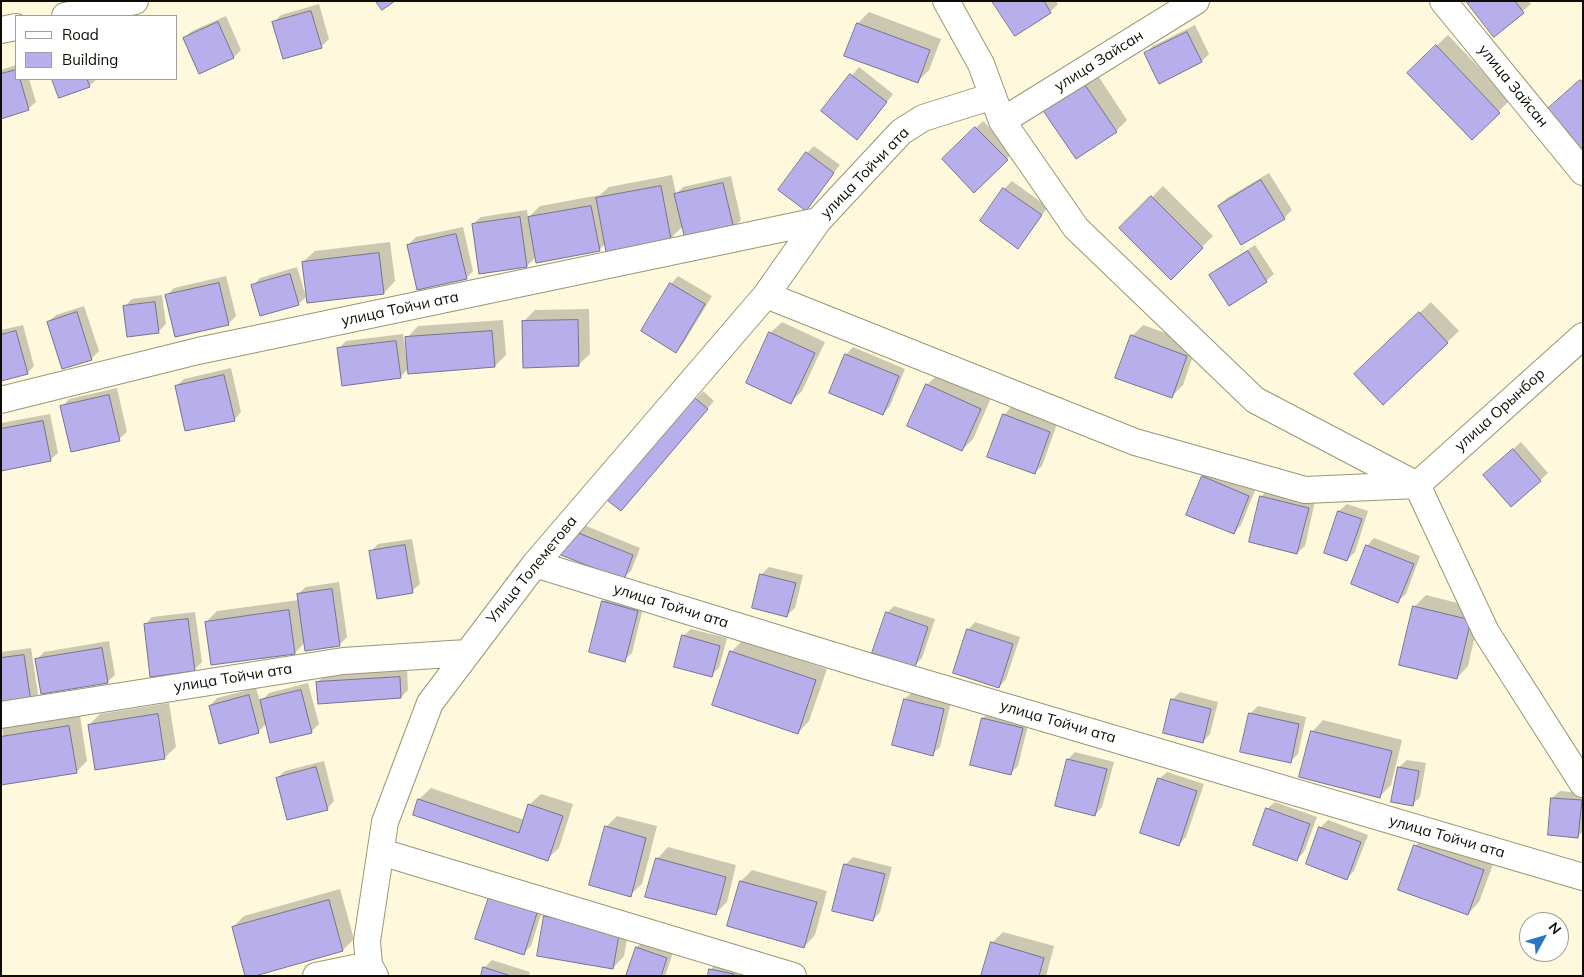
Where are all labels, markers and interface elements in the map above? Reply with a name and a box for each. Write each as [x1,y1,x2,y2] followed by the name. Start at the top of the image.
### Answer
[15,15,178,80] legend
[62,25,99,44] text: Road
[1051,27,1147,95] street label: улица Зайсан
[1474,41,1552,131] street label: улица Зайсан
[62,50,118,69] text: Building
[817,124,913,222] street label: улица Тойчи ата
[340,288,460,330] street label: улица Тойчи ата
[1451,365,1549,455] street label: улица Орынбор
[483,512,581,628] street label: Улица Толеметова
[611,580,731,632] street label: улица Тойчи ата
[173,660,293,696] street label: улица Тойчи ата
[998,697,1118,747] street label: улица Тойчи ата
[1387,812,1507,862] street label: улица Тойчи ата
[1519,912,1569,962] north arrow
[1545,918,1565,938] text: N

